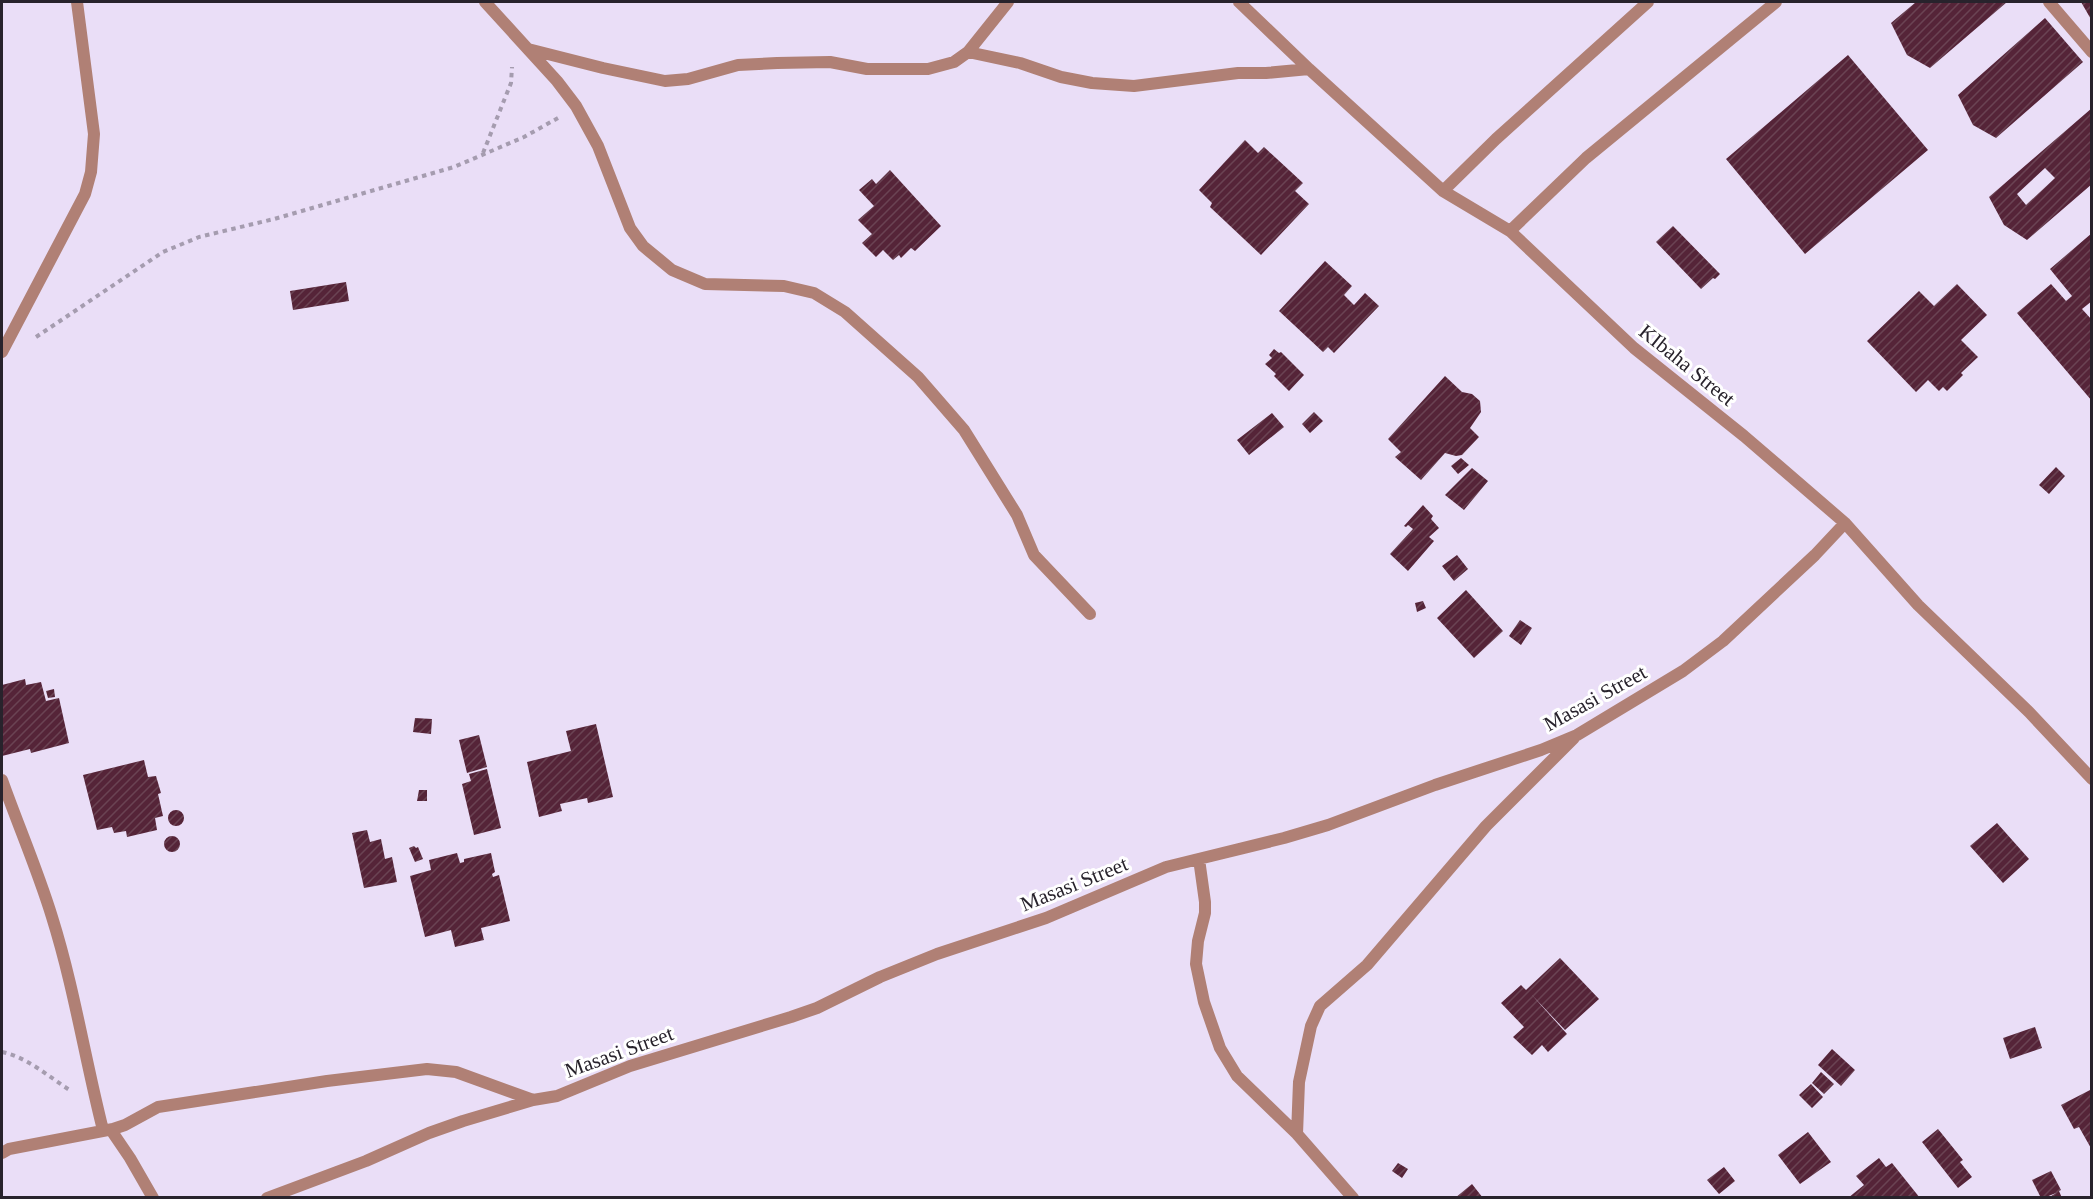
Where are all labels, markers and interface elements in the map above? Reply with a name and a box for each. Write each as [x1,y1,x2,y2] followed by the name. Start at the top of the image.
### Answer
[1634,319,1740,411] street label: KIbaha Street
[1539,660,1651,736] street label: Masasi Street
[1017,852,1131,916] street label: Masasi Street
[561,1021,677,1083] street label: Masasi Street

